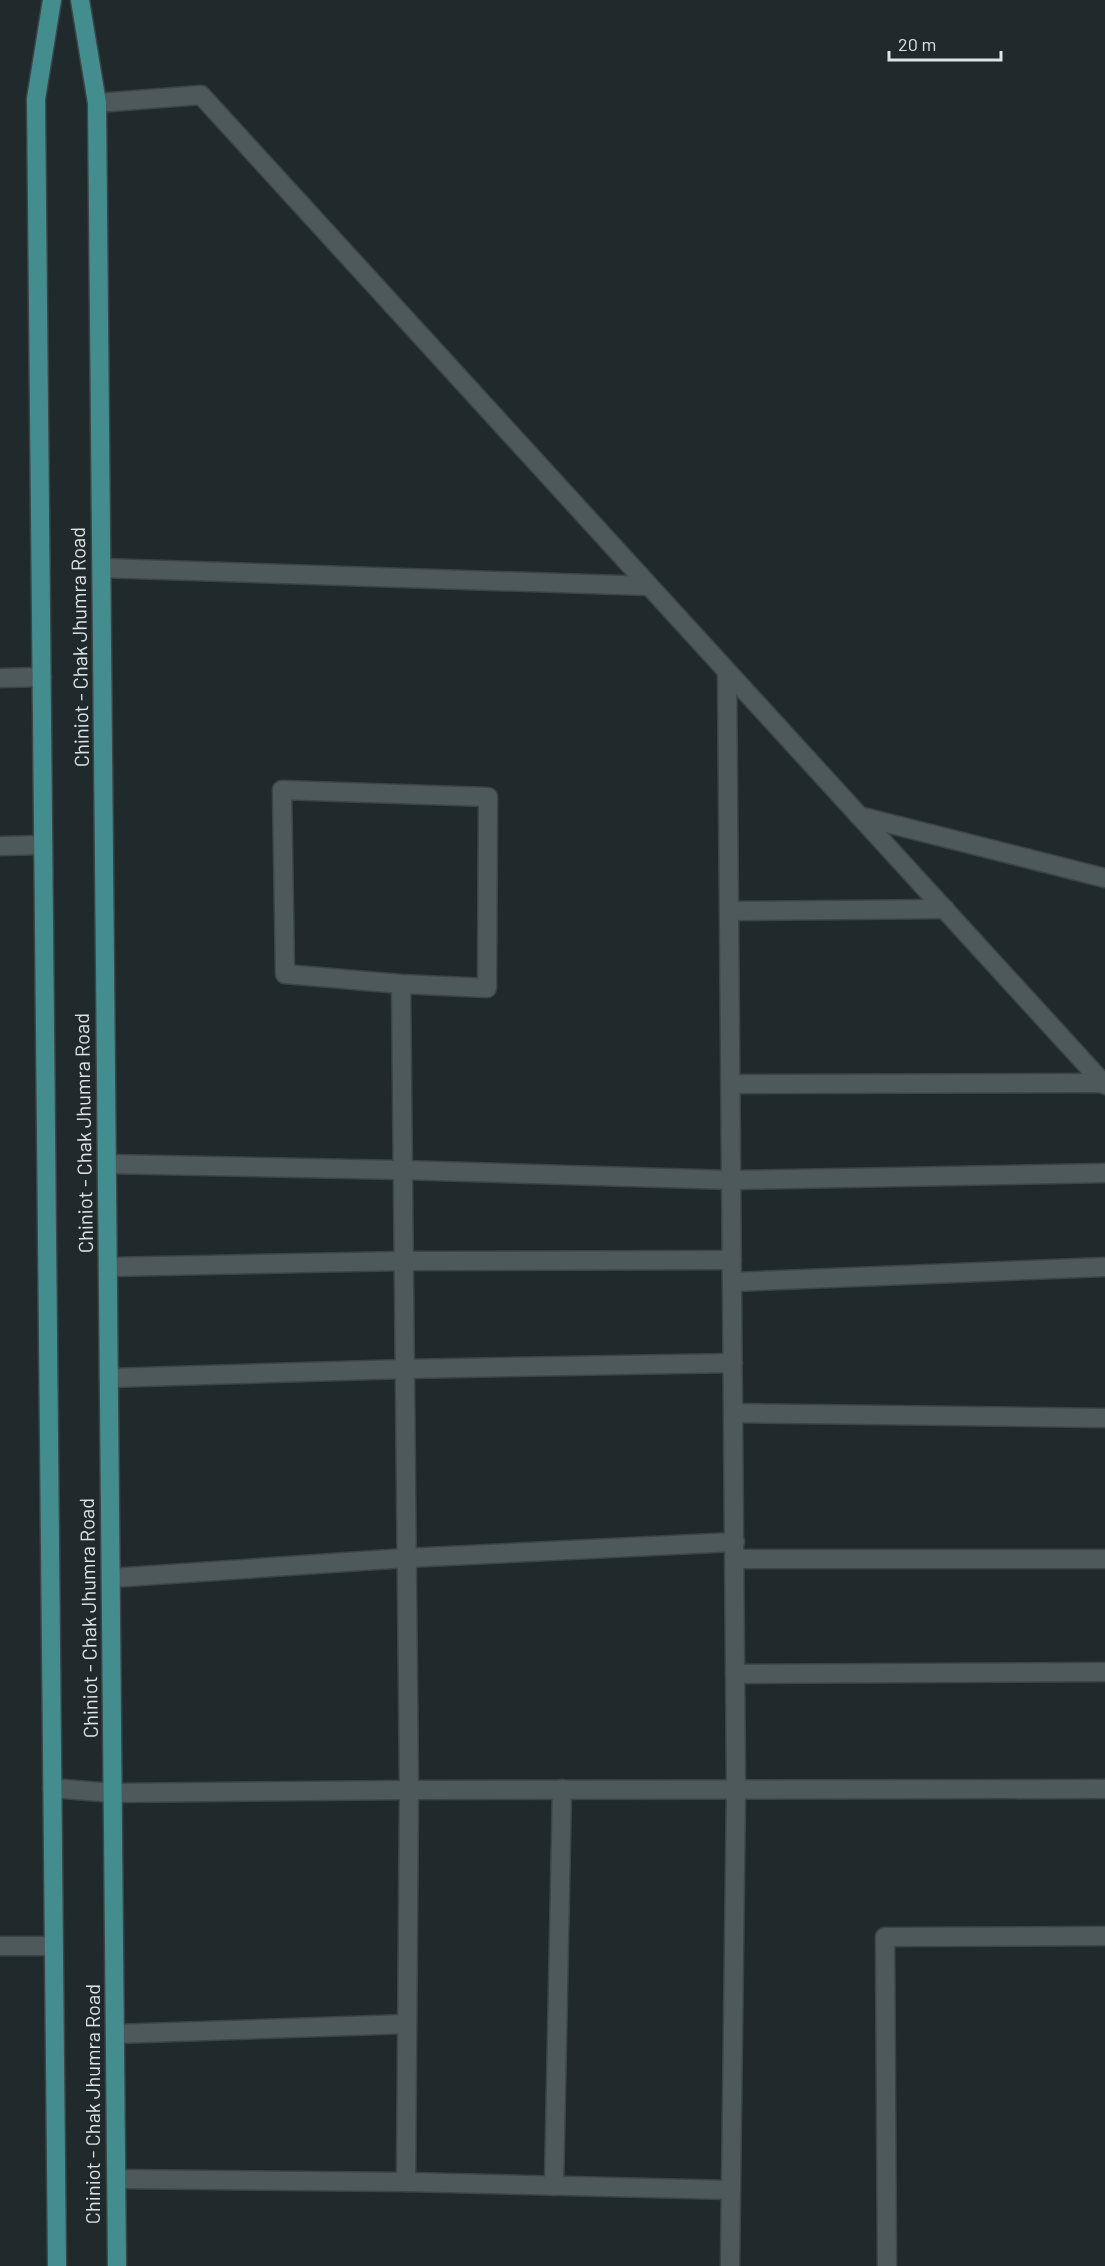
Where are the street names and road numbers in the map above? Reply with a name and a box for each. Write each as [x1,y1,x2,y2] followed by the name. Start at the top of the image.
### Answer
[65,527,93,767] street label: Chiniot - Chak Jhumra Road
[69,1013,97,1253] street label: Chiniot - Chak Jhumra Road
[74,1498,102,1738] street label: Chiniot - Chak Jhumra Road
[80,1984,104,2224] street label: Chiniot - Chak Jhumra Road

